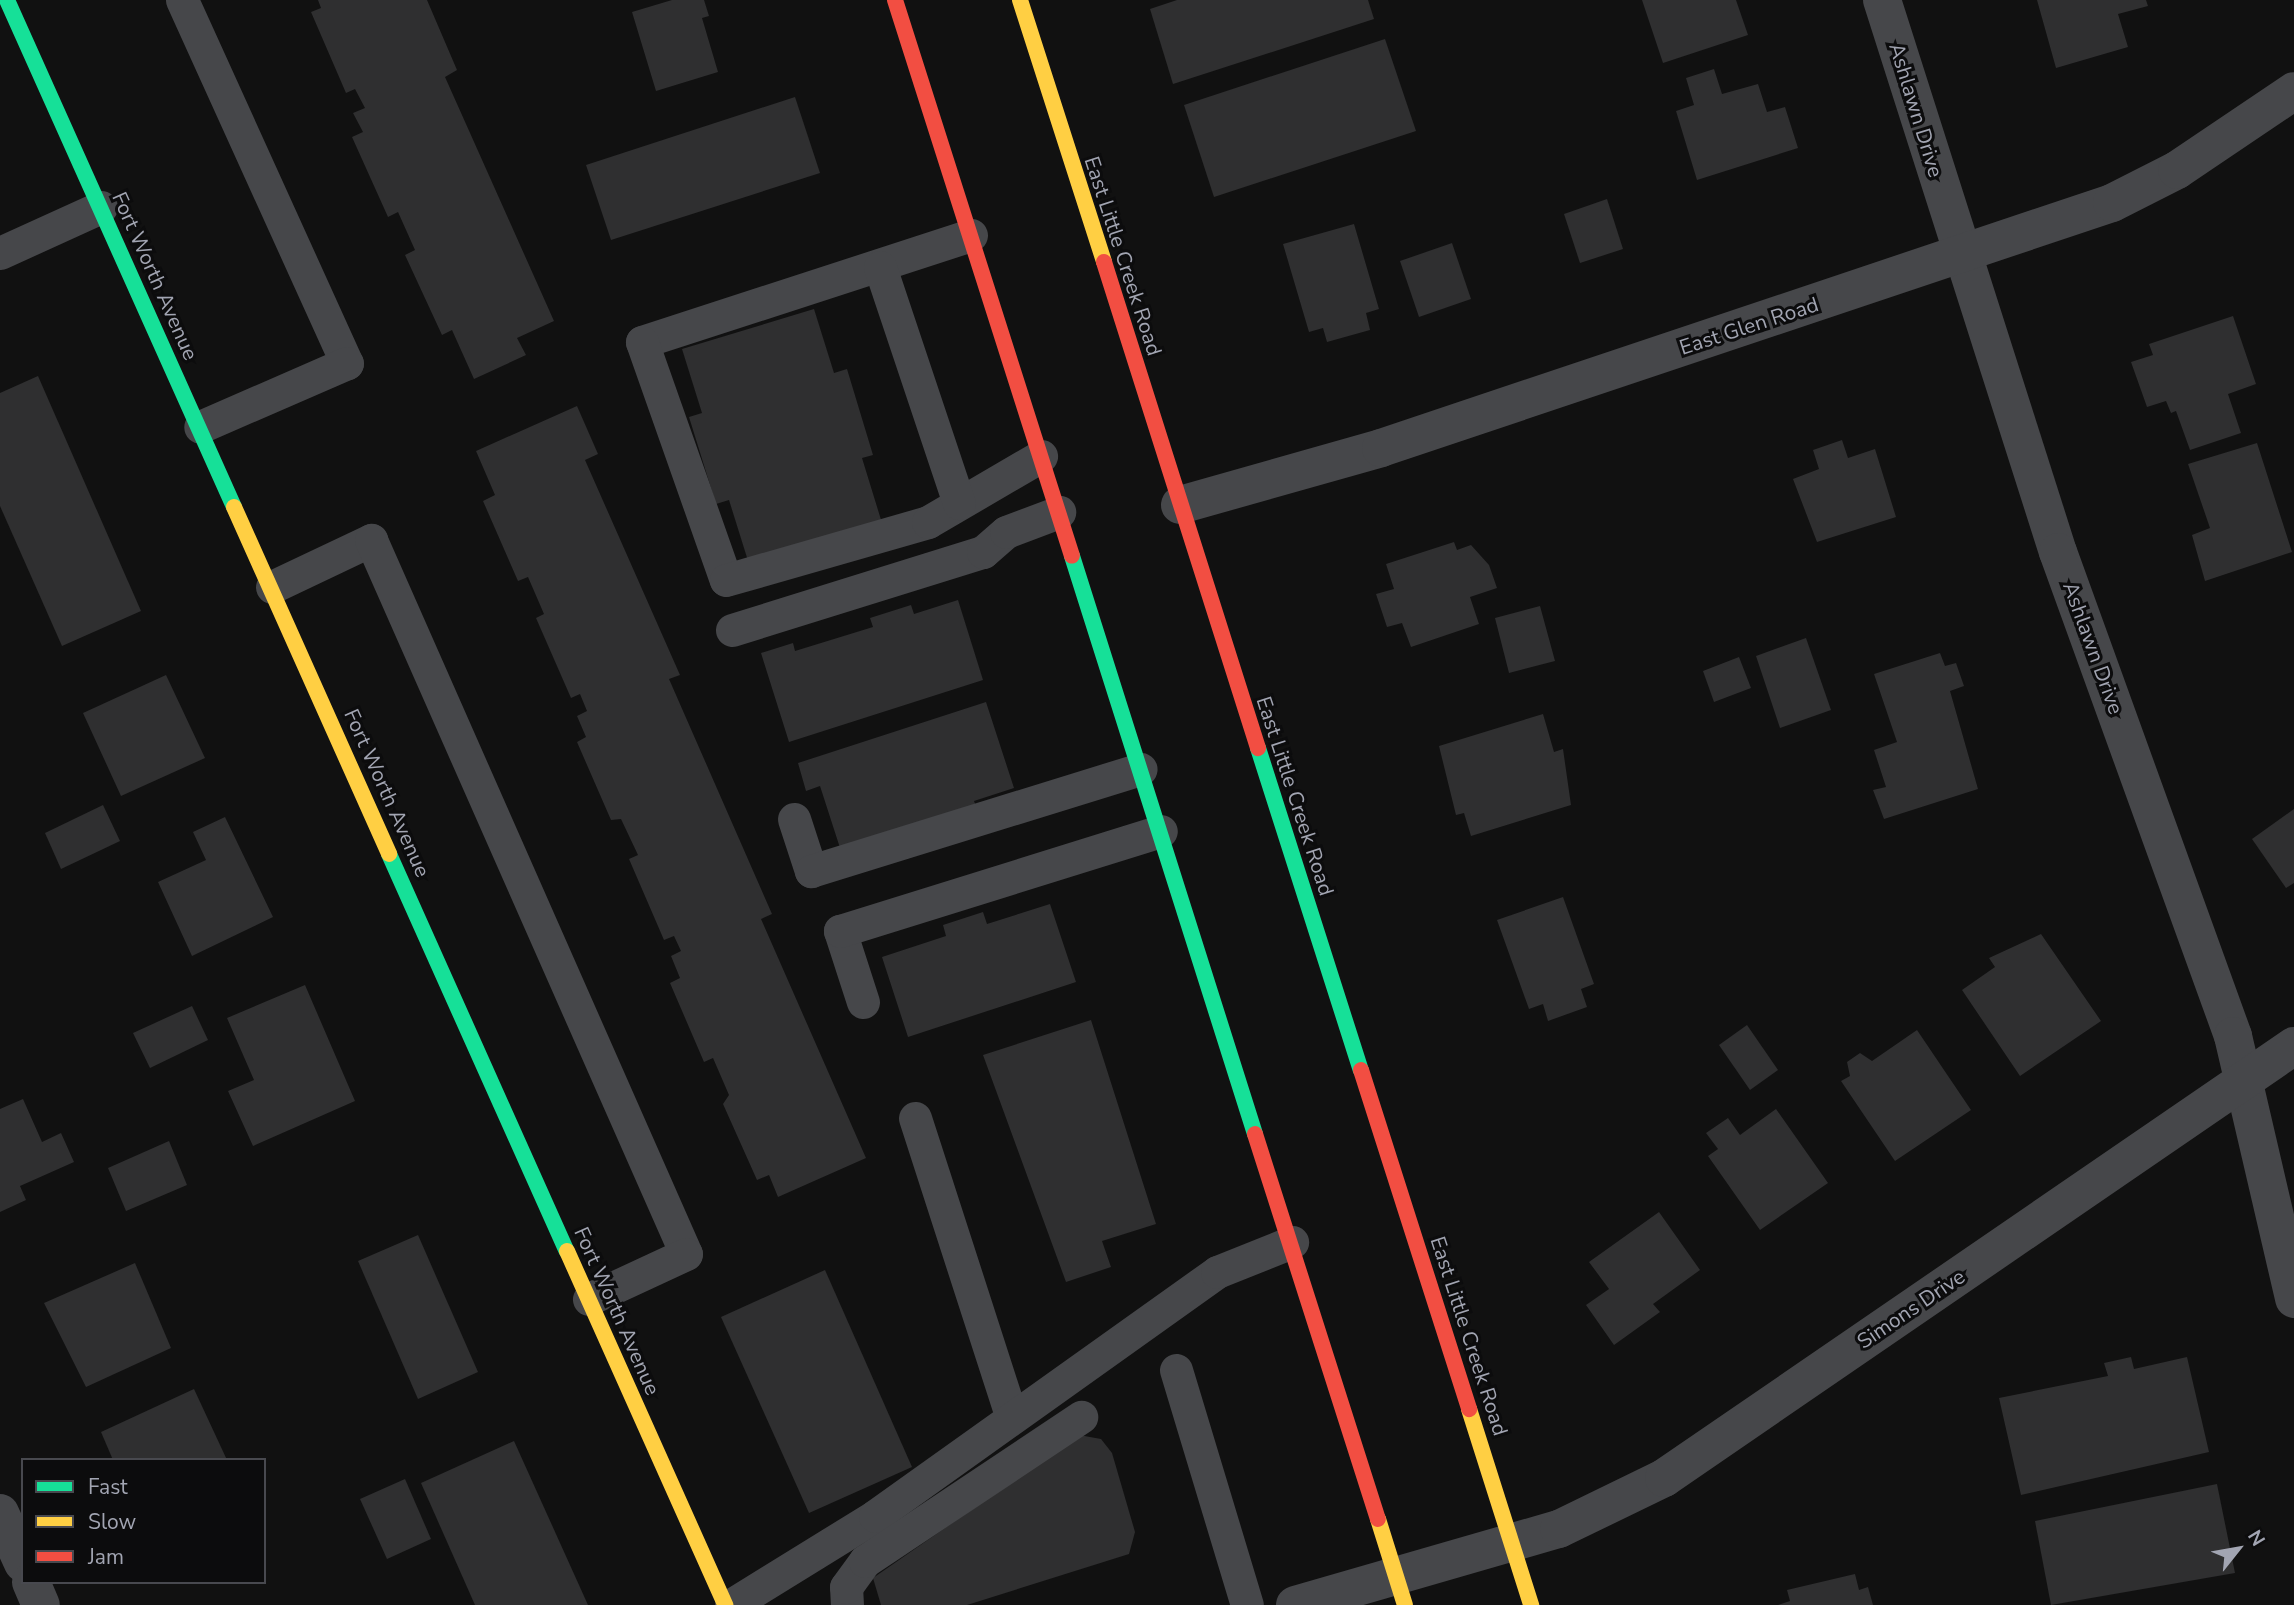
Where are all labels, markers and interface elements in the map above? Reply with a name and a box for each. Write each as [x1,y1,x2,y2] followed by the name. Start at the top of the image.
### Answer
[1884,40,1948,180] street label: Ashlawn Drive
[1079,153,1167,359] street label: East Little Creek Road
[107,188,203,364] street label: Fort Worth Avenue
[1676,292,1822,360] street label: East Glen Road
[2057,578,2129,718] street label: Ashlawn Drive
[1251,693,1339,899] street label: East Little Creek Road
[339,705,435,881] street label: Fort Worth Avenue
[569,1223,665,1399] street label: Fort Worth Avenue
[1425,1233,1513,1439] street label: East Little Creek Road
[1852,1264,1970,1354] street label: Simons Drive
[21,1458,266,1584] legend
[88,1473,128,1501] text: Fast
[88,1508,136,1536] text: Slow
[2203,1514,2273,1584] north arrow
[2241,1525,2271,1551] text: N
[88,1543,124,1571] text: Jam

